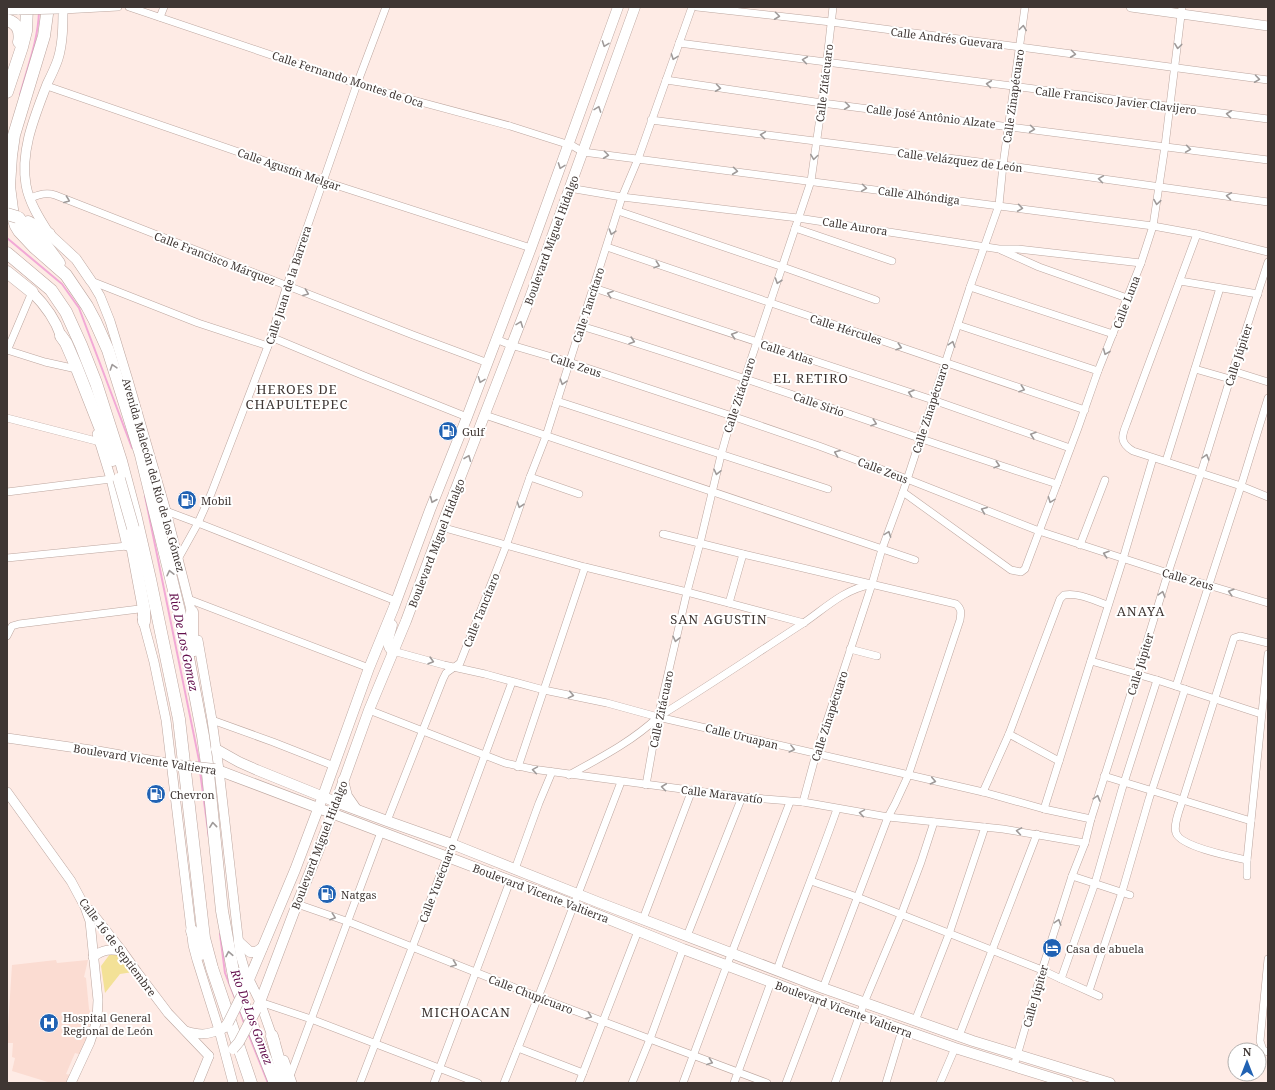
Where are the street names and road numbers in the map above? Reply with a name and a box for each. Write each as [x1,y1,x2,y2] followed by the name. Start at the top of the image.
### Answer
[890,24,1004,52] street label: Calle Andrés Guevara
[812,43,836,123] street label: Calle Zitácuaro
[270,47,426,111] street label: Calle Fernando Montes de Oca
[999,48,1027,144] street label: Calle Zinapécuaro
[1034,83,1198,117] street label: Calle Francisco Javier Clavijero
[866,101,997,131] street label: Calle José Antônio Alzate
[235,144,343,194] street label: Calle Agustín Melgar
[896,145,1024,175] street label: Calle Velázquez de León
[521,173,581,307] street label: Boulevard Miguel Hidalgo
[877,183,961,207] street label: Calle Alhóndiga
[821,213,889,239] street label: Calle Aurora
[262,224,314,346] street label: Calle Juan de la Barrera
[152,228,278,288] street label: Calle Francisco Márquez
[569,265,607,345] street label: Calle Tancítaro
[1109,273,1143,331] street label: Calle Luna
[808,310,884,348] street label: Calle Hércules
[1221,321,1255,388] street label: Calle Júpiter
[759,336,815,368] street label: Calle Atlas
[549,350,603,380] street label: Calle Zeus
[720,355,758,435] street label: Calle Zitácuaro
[908,361,952,455] street label: Calle Zinapécuaro
[119,376,189,574] street label: Avenida Malecón del Río de los Gómez
[791,388,847,420] street label: Calle Sirio
[856,454,910,486] street label: Calle Zeus
[404,476,468,610] street label: Boulevard Miguel Hidalgo
[1161,565,1216,594] street label: Calle Zeus
[459,571,503,649] street label: Calle Tancítaro
[1123,630,1157,697] street label: Calle Júpiter
[645,669,677,749] street label: Calle Zitácuaro
[807,669,851,763] street label: Calle Zinapécuaro
[704,720,780,752] street label: Calle Uruapan
[72,740,218,778] street label: Boulevard Vicente Valtierra
[287,778,351,912] street label: Boulevard Miguel Hidalgo
[680,782,764,806] street label: Calle Maravatío
[415,841,459,925] street label: Calle Yurécuaro
[471,860,611,926] street label: Boulevard Vicente Valtierra
[76,895,160,999] street label: Calle 16 de Septiembre
[1019,962,1051,1029] street label: Calle Júpiter
[486,971,576,1017] street label: Calle Chupícuaro
[773,977,915,1041] street label: Boulevard Vicente Valtierra

